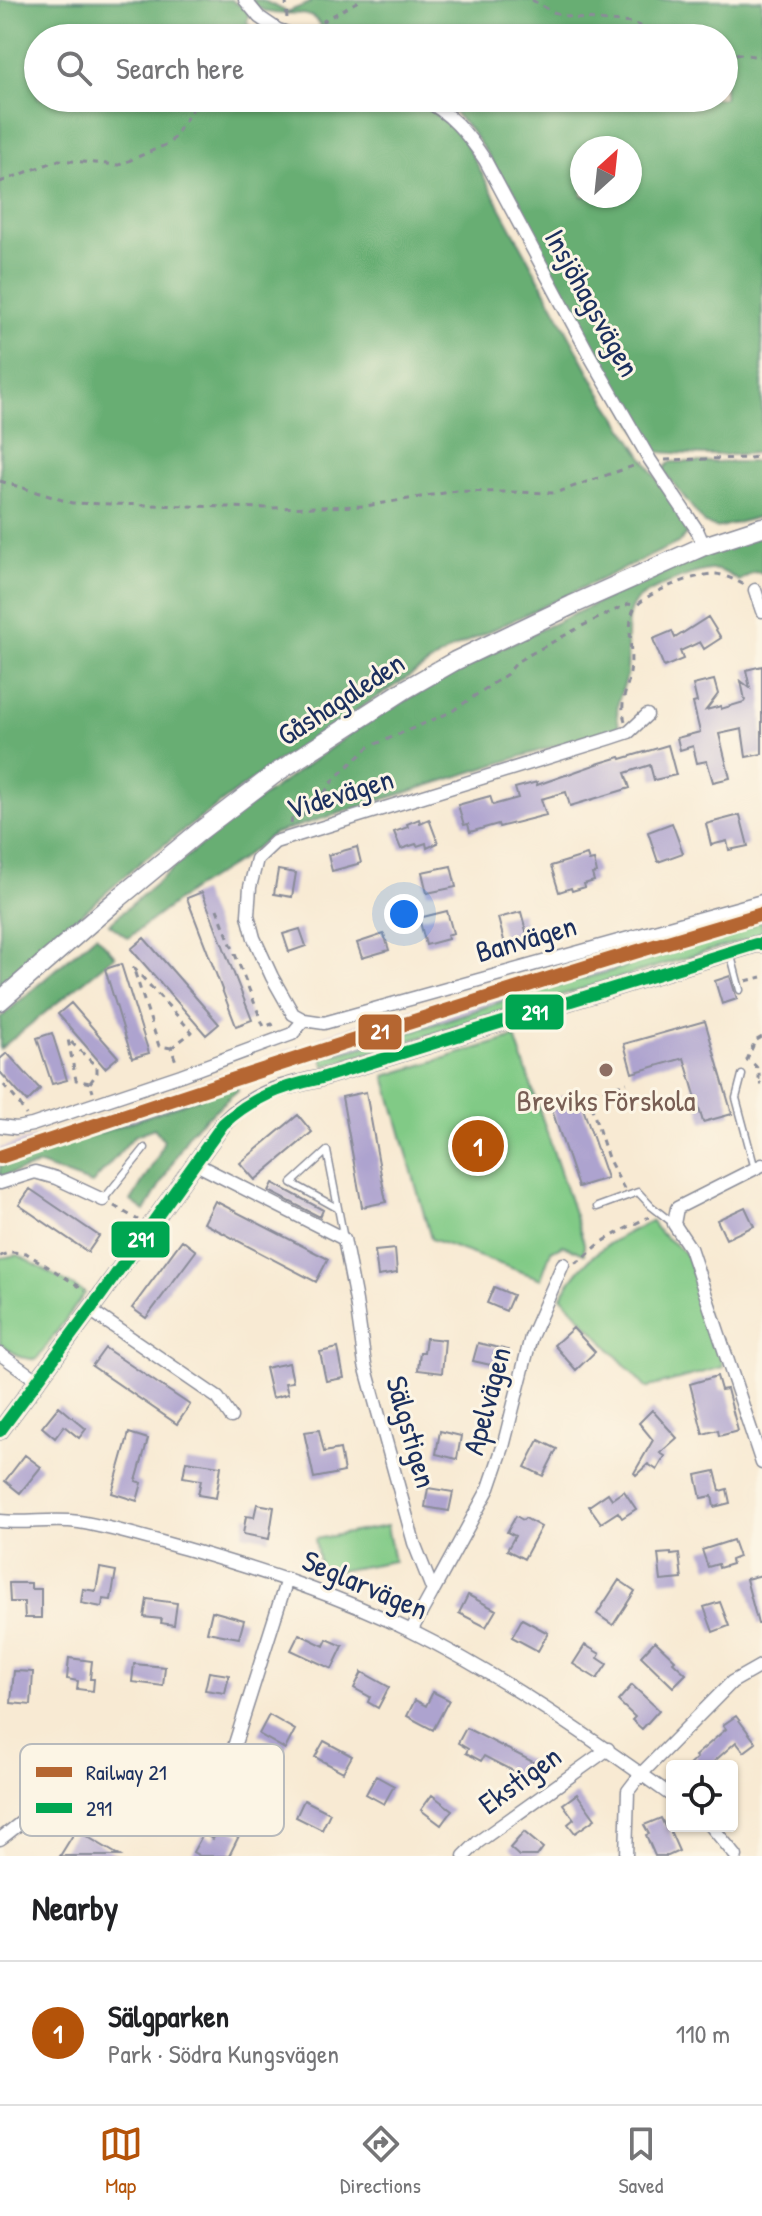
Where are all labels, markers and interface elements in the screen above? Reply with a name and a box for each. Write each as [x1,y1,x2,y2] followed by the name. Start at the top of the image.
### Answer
[24,24,738,112] search box
[52,46,96,90] icon: search
[116,48,244,88] text: Search here
[570,136,642,208] north arrow
[536,221,650,384] street label: Insjöhagsvägen
[269,642,412,754] street label: Gåshagaleden
[281,758,398,828] street label: Videvägen
[384,894,424,934] your location
[471,905,581,971] street label: Banvägen
[504,993,565,1031] line badge: 291
[522,997,548,1027] text: 291
[357,1013,403,1051] line badge: 21
[371,1016,389,1046] text: 21
[597,1061,615,1079] marker: Breviks Förskola
[516,1080,696,1120] place label: Breviks Förskola
[452,1116,504,1176] pin: 1
[110,1220,171,1259] line badge: 291
[128,1224,154,1254] text: 291
[452,1342,520,1459] street label: Apelvägen
[377,1371,447,1492] street label: Sälgstigen
[296,1540,434,1628] street label: Seglarvägen
[470,1736,569,1823] street label: Ekstigen
[20,1744,284,1836] legend
[86,1757,167,1787] text: Railway 21
[666,1760,738,1832] map controls
[666,1760,738,1832] button: locate
[86,1793,112,1823] text: 291
[32,1885,118,1931] text: Nearby
[108,1996,229,2036] text: Sälgparken
[53,2016,63,2051] text: 1
[676,2016,730,2051] text: 110 m
[108,2036,339,2071] text: Park · Södra Kungsvägen
[99,2122,143,2200] tab: Map
[340,2122,421,2200] tab: Directions
[618,2122,663,2200] tab: Saved

